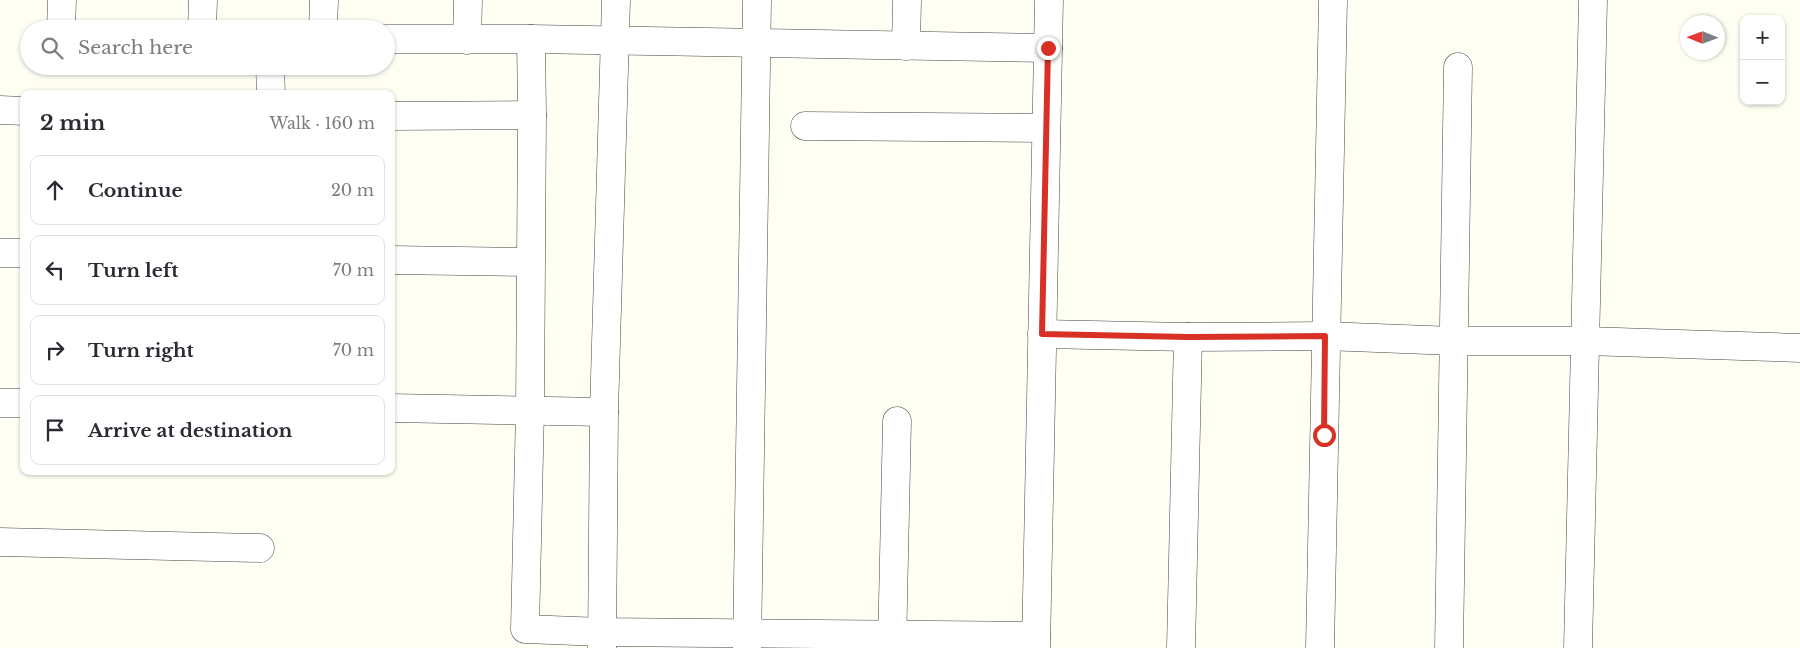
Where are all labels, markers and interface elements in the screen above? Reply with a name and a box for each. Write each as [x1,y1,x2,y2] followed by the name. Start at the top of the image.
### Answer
[1680,15,1725,60] north arrow
[1740,15,1785,105] map controls
[1740,15,1785,60] button: +
[20,20,395,75] search box
[38,34,66,62] icon: search
[78,36,193,59] text: Search here
[1037,37,1060,60] route end
[1740,60,1785,105] button: −
[40,110,105,136] text: 2 min
[270,113,375,133] text: Walk · 160 m
[41,176,69,204] icon: ahead
[88,179,183,202] text: Continue
[331,180,374,200] text: 20 m
[41,256,69,284] icon: left
[88,259,179,282] text: Turn left
[333,260,374,280] text: 70 m
[41,336,69,364] icon: right
[88,339,194,362] text: Turn right
[333,340,374,360] text: 70 m
[41,416,69,444] icon: arrive
[88,419,292,442] text: Arrive at destination
[1313,424,1336,447] route start

